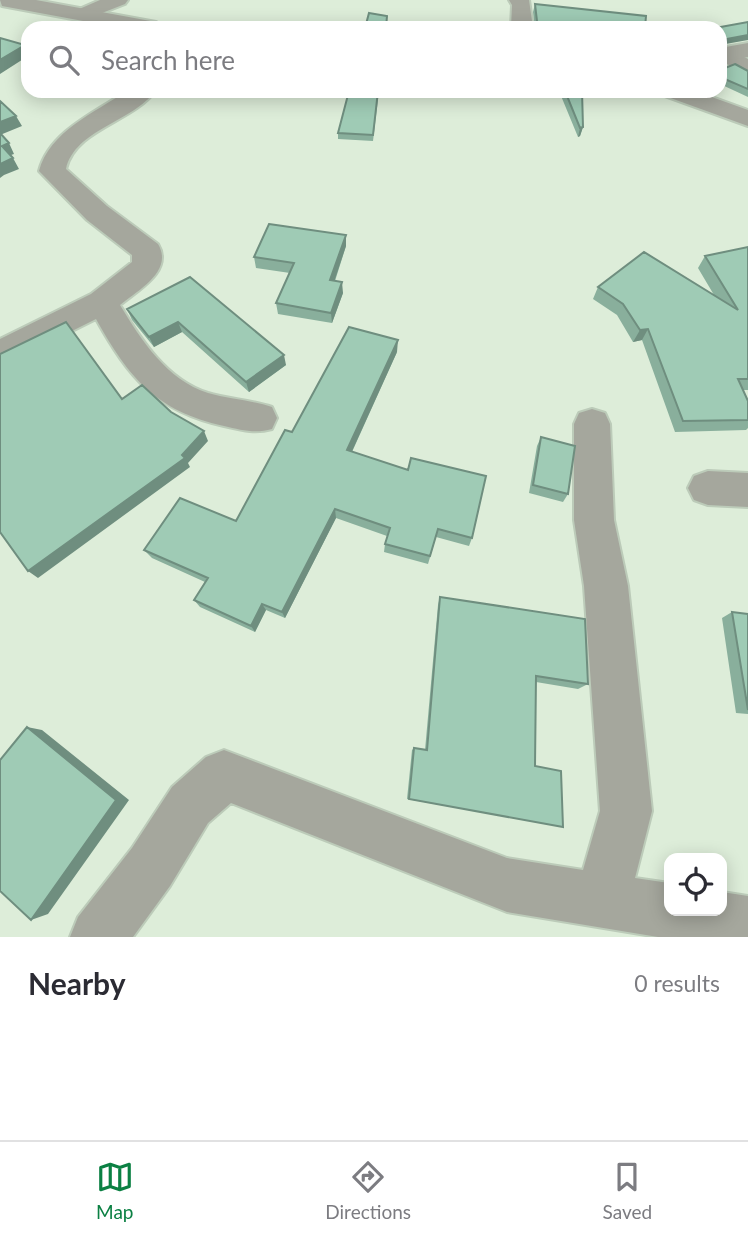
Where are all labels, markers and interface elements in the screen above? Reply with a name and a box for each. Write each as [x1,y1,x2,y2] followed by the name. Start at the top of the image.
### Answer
[21,21,727,98] search box
[45,41,83,79] icon: search
[101,44,235,76] text: Search here
[664,853,727,916] map controls
[664,853,727,916] button: locate
[28,965,126,1001] text: Nearby
[634,969,720,997] text: 0 results
[96,1158,134,1223] tab: Map
[325,1158,411,1223] tab: Directions
[603,1158,652,1223] tab: Saved

